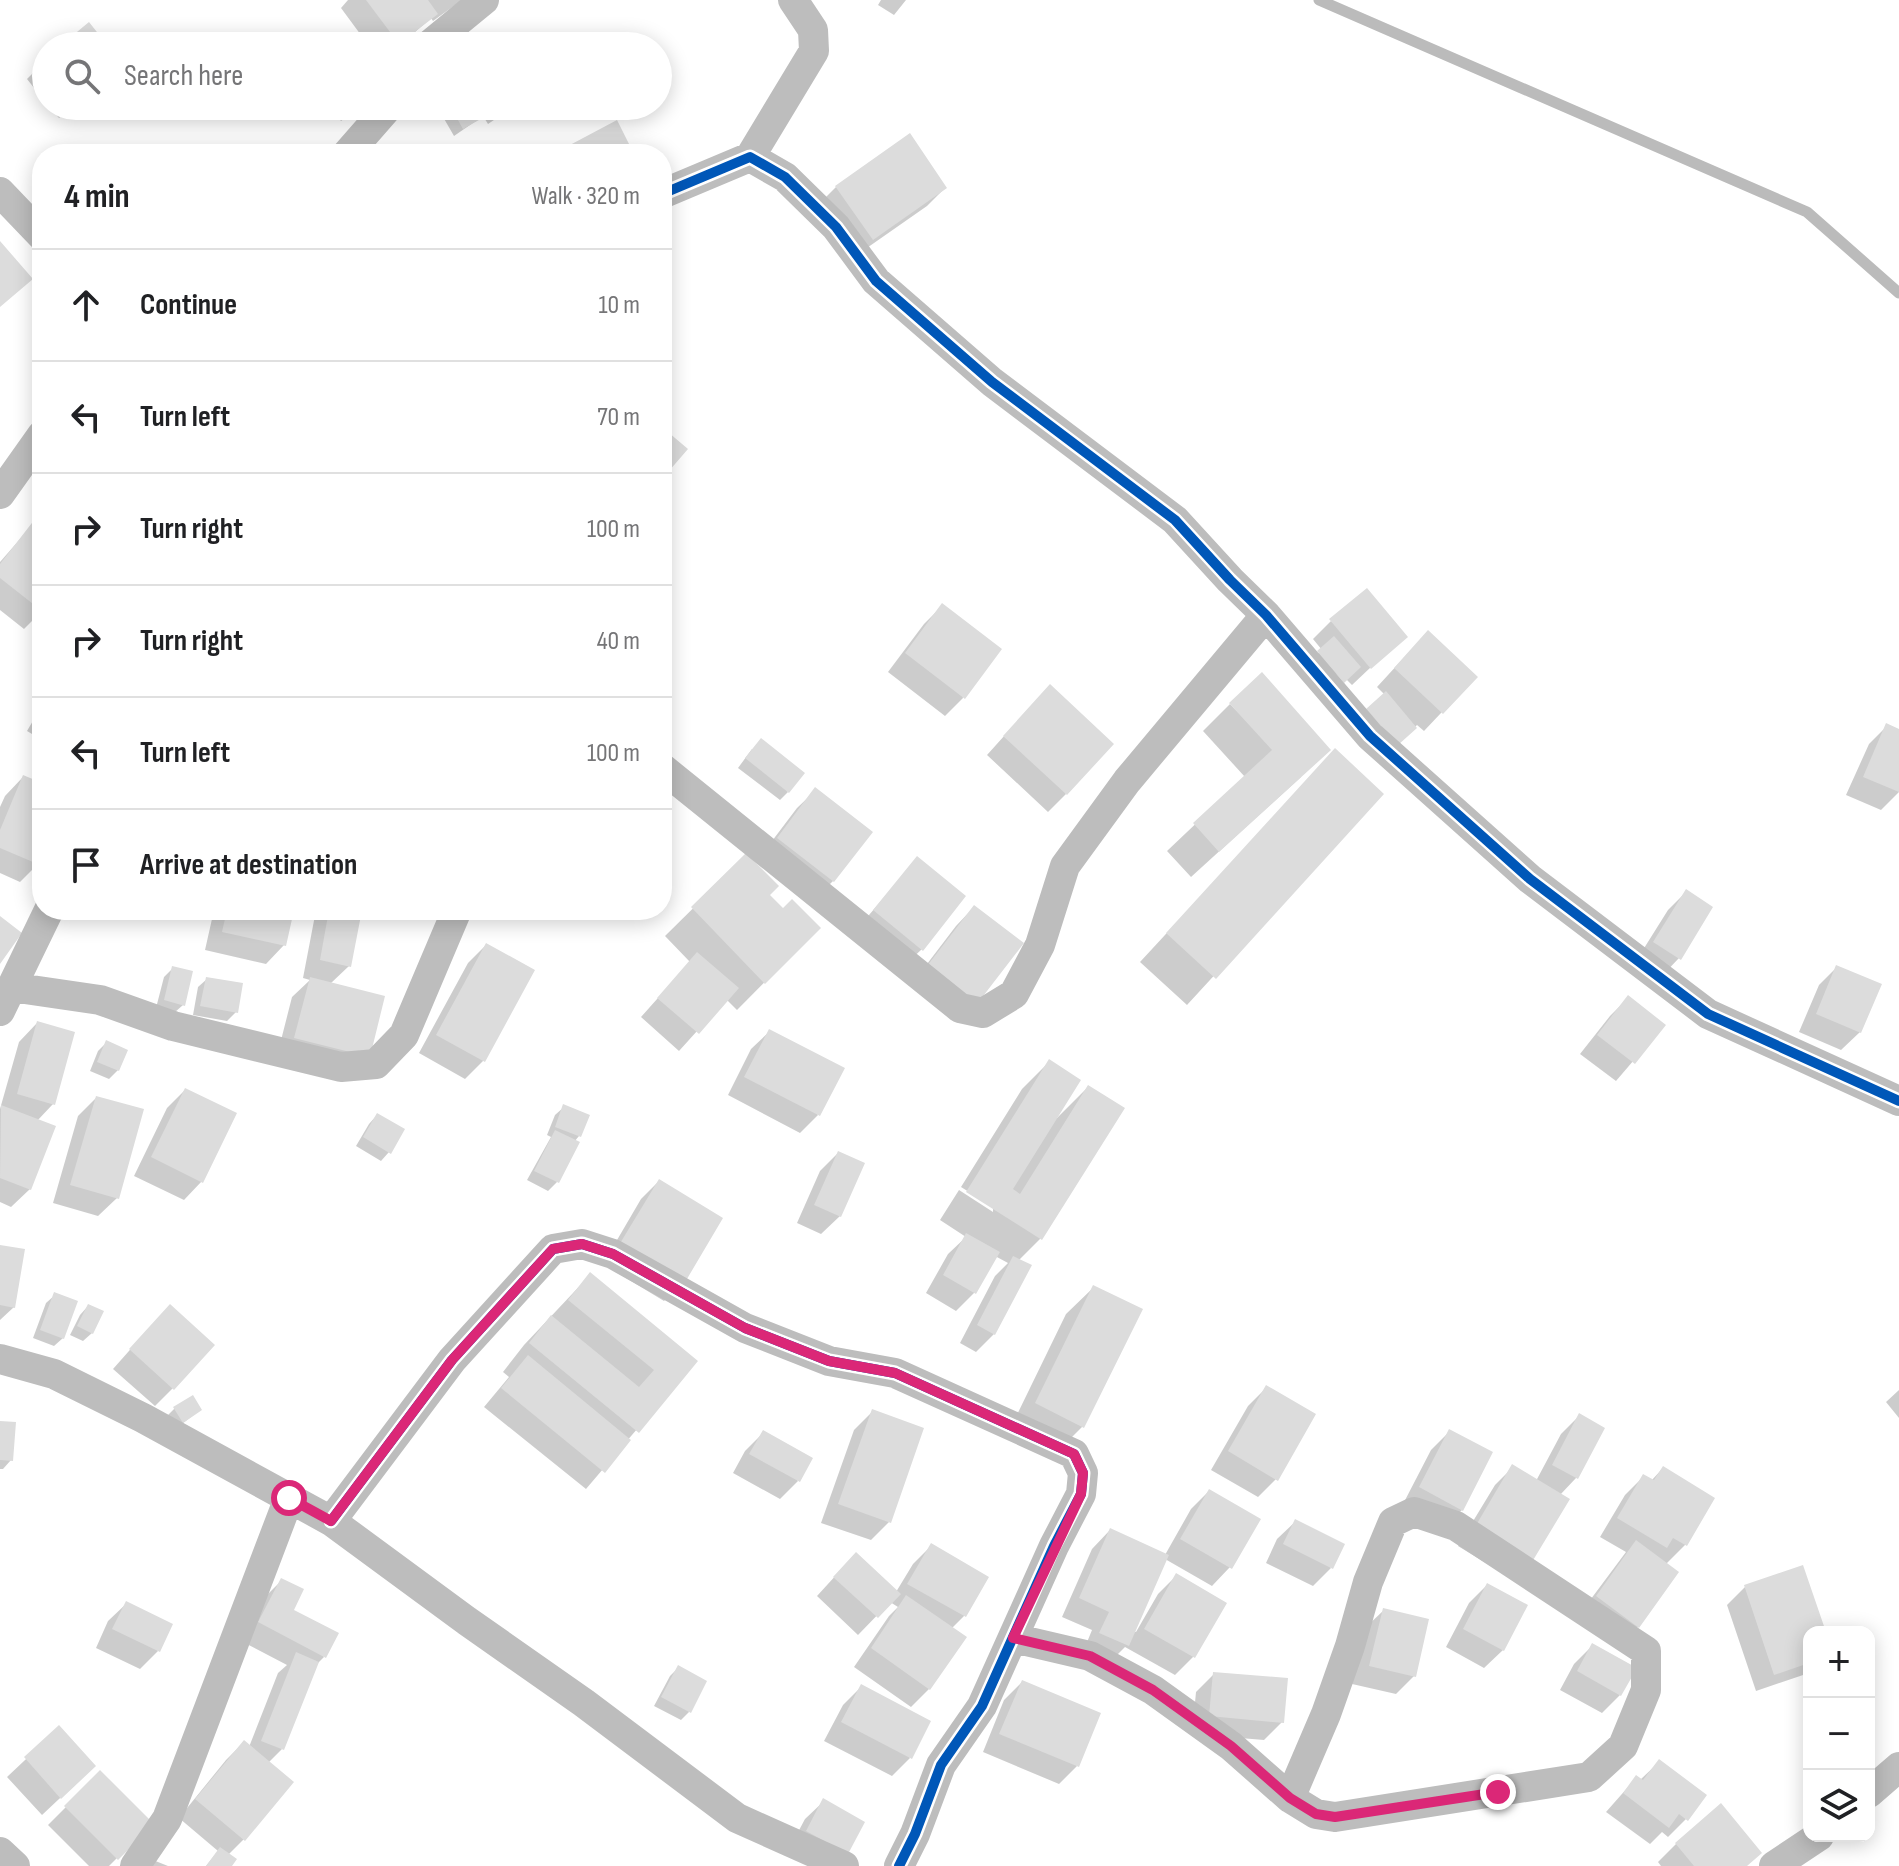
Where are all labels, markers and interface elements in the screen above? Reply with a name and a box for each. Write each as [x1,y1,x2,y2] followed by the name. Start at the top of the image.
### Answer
[32,32,672,120] search box
[60,54,104,98] icon: search
[124,58,243,94] text: Search here
[64,176,130,217] text: 4 min
[532,181,640,212] text: Walk · 320 m
[64,283,108,327] icon: ahead
[140,287,237,323] text: Continue
[598,290,640,321] text: 10 m
[64,395,108,439] icon: left
[140,399,230,435] text: Turn left
[597,402,640,433] text: 70 m
[64,507,108,551] icon: right
[140,511,243,547] text: Turn right
[587,514,640,545] text: 100 m
[64,619,108,663] icon: right
[140,623,243,659] text: Turn right
[597,626,640,657] text: 40 m
[64,731,108,775] icon: left
[140,735,230,771] text: Turn left
[587,738,640,769] text: 100 m
[64,843,108,887] icon: arrive
[140,847,357,883] text: Arrive at destination
[271,1480,307,1516] route start
[1803,1626,1875,1842] map controls
[1803,1626,1875,1698] button: +
[1803,1698,1875,1770] button: −
[1803,1770,1875,1842] button: layers
[1480,1774,1516,1810] route end

